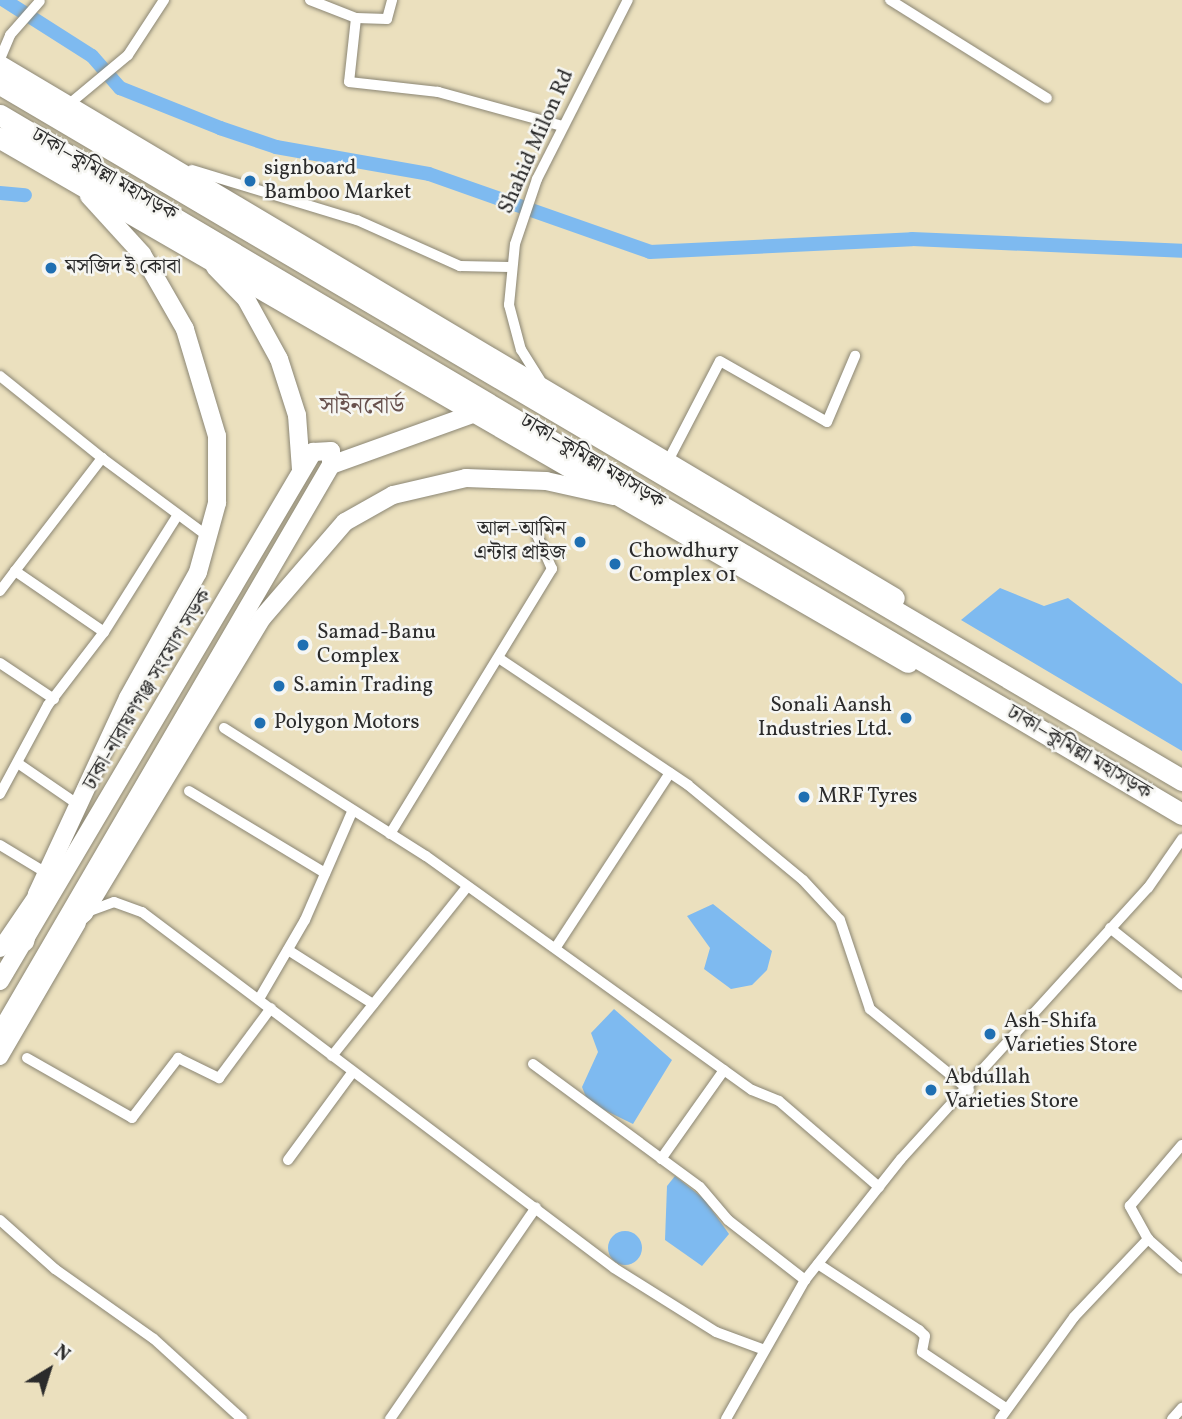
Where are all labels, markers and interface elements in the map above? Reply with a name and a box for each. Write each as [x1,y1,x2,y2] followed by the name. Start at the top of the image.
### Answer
[494,66,580,218] street label: Shahid Milon Rd
[27,123,181,227] street label: ঢাকা–কুমিল্লা মহাসড়ক
[264,156,411,206] place label: signboard Bamboo Market
[242,173,258,189] marker: signboard Bamboo Market
[65,255,181,281] place label: মসজিদ ই কোবা
[43,260,59,276] marker: মসজিদ ই কোবা
[320,394,404,422] district label: সাইনবোর্ড
[515,409,669,515] street label: ঢাকা–কুমিল্লা মহাসড়ক
[474,517,566,567] place label: আল-আমিন এন্টার প্রাইজ
[572,534,588,550] marker: আল-আমিন এন্টার প্রাইজ
[629,539,739,589] place label: Chowdhury Complex 01
[607,556,623,572] marker: Chowdhury Complex 01
[78,585,218,795] street label: ঢাকা-নারায়ণগঞ্জ সংযোগ সড়ক
[317,620,436,670] place label: Samad-Banu Complex
[295,637,311,653] marker: Samad-Banu Complex
[293,673,434,699] place label: S.amin Trading
[271,678,287,694] marker: S.amin Trading
[758,693,892,743] place label: Sonali Aansh Industries Ltd.
[1002,700,1156,806] street label: ঢাকা–কুমিল্লা মহাসড়ক
[274,710,419,736] place label: Polygon Motors
[898,710,914,726] marker: Sonali Aansh Industries Ltd.
[252,715,268,731] marker: Polygon Motors
[818,784,918,810] place label: MRF Tyres
[796,789,812,805] marker: MRF Tyres
[1004,1009,1138,1059] place label: Ash-Shifa Varieties Store
[982,1026,998,1042] marker: Ash-Shifa Varieties Store
[945,1065,1079,1115] place label: Abdullah Varieties Store
[923,1082,939,1098] marker: Abdullah Varieties Store
[14,1335,84,1405] north arrow
[48,1339,75,1368] text: N

